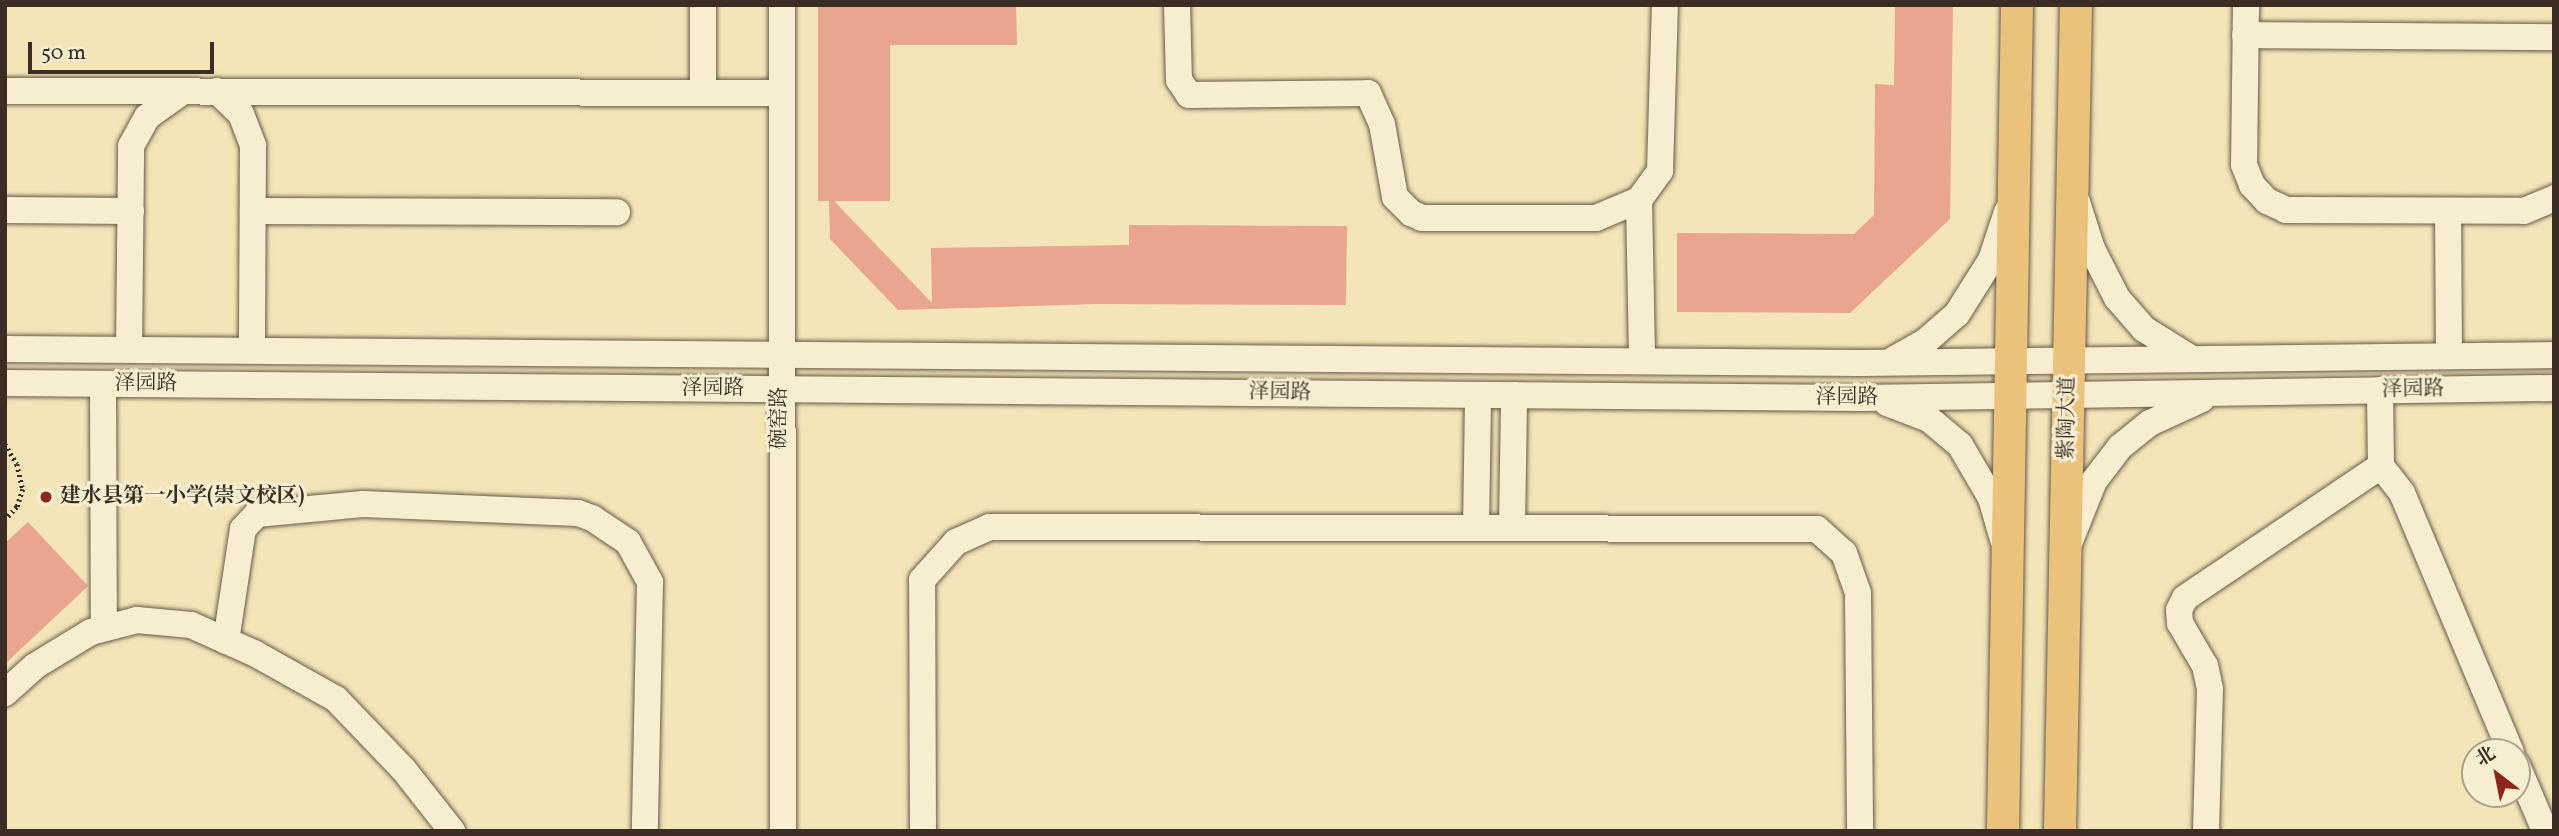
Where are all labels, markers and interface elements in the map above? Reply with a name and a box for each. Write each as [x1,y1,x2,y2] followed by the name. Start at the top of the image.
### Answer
[32,28,217,72] scale bar
[41,39,86,68] text: 50 m
[115,371,177,397] street label: 泽园路
[682,376,744,402] street label: 泽园路
[2055,376,2081,460] street label: 紫陶大道
[2381,377,2445,403] street label: 泽园路
[1248,380,1312,406] street label: 泽园路
[1816,385,1878,411] street label: 泽园路
[767,387,793,449] street label: 碗窑路
[60,484,305,510] place label: 建水县第一小学(崇文校区)
[38,489,54,505] marker: 建水县第一小学(崇文校区)
[2461,738,2531,808] north arrow
[2471,741,2501,773] text: 北

